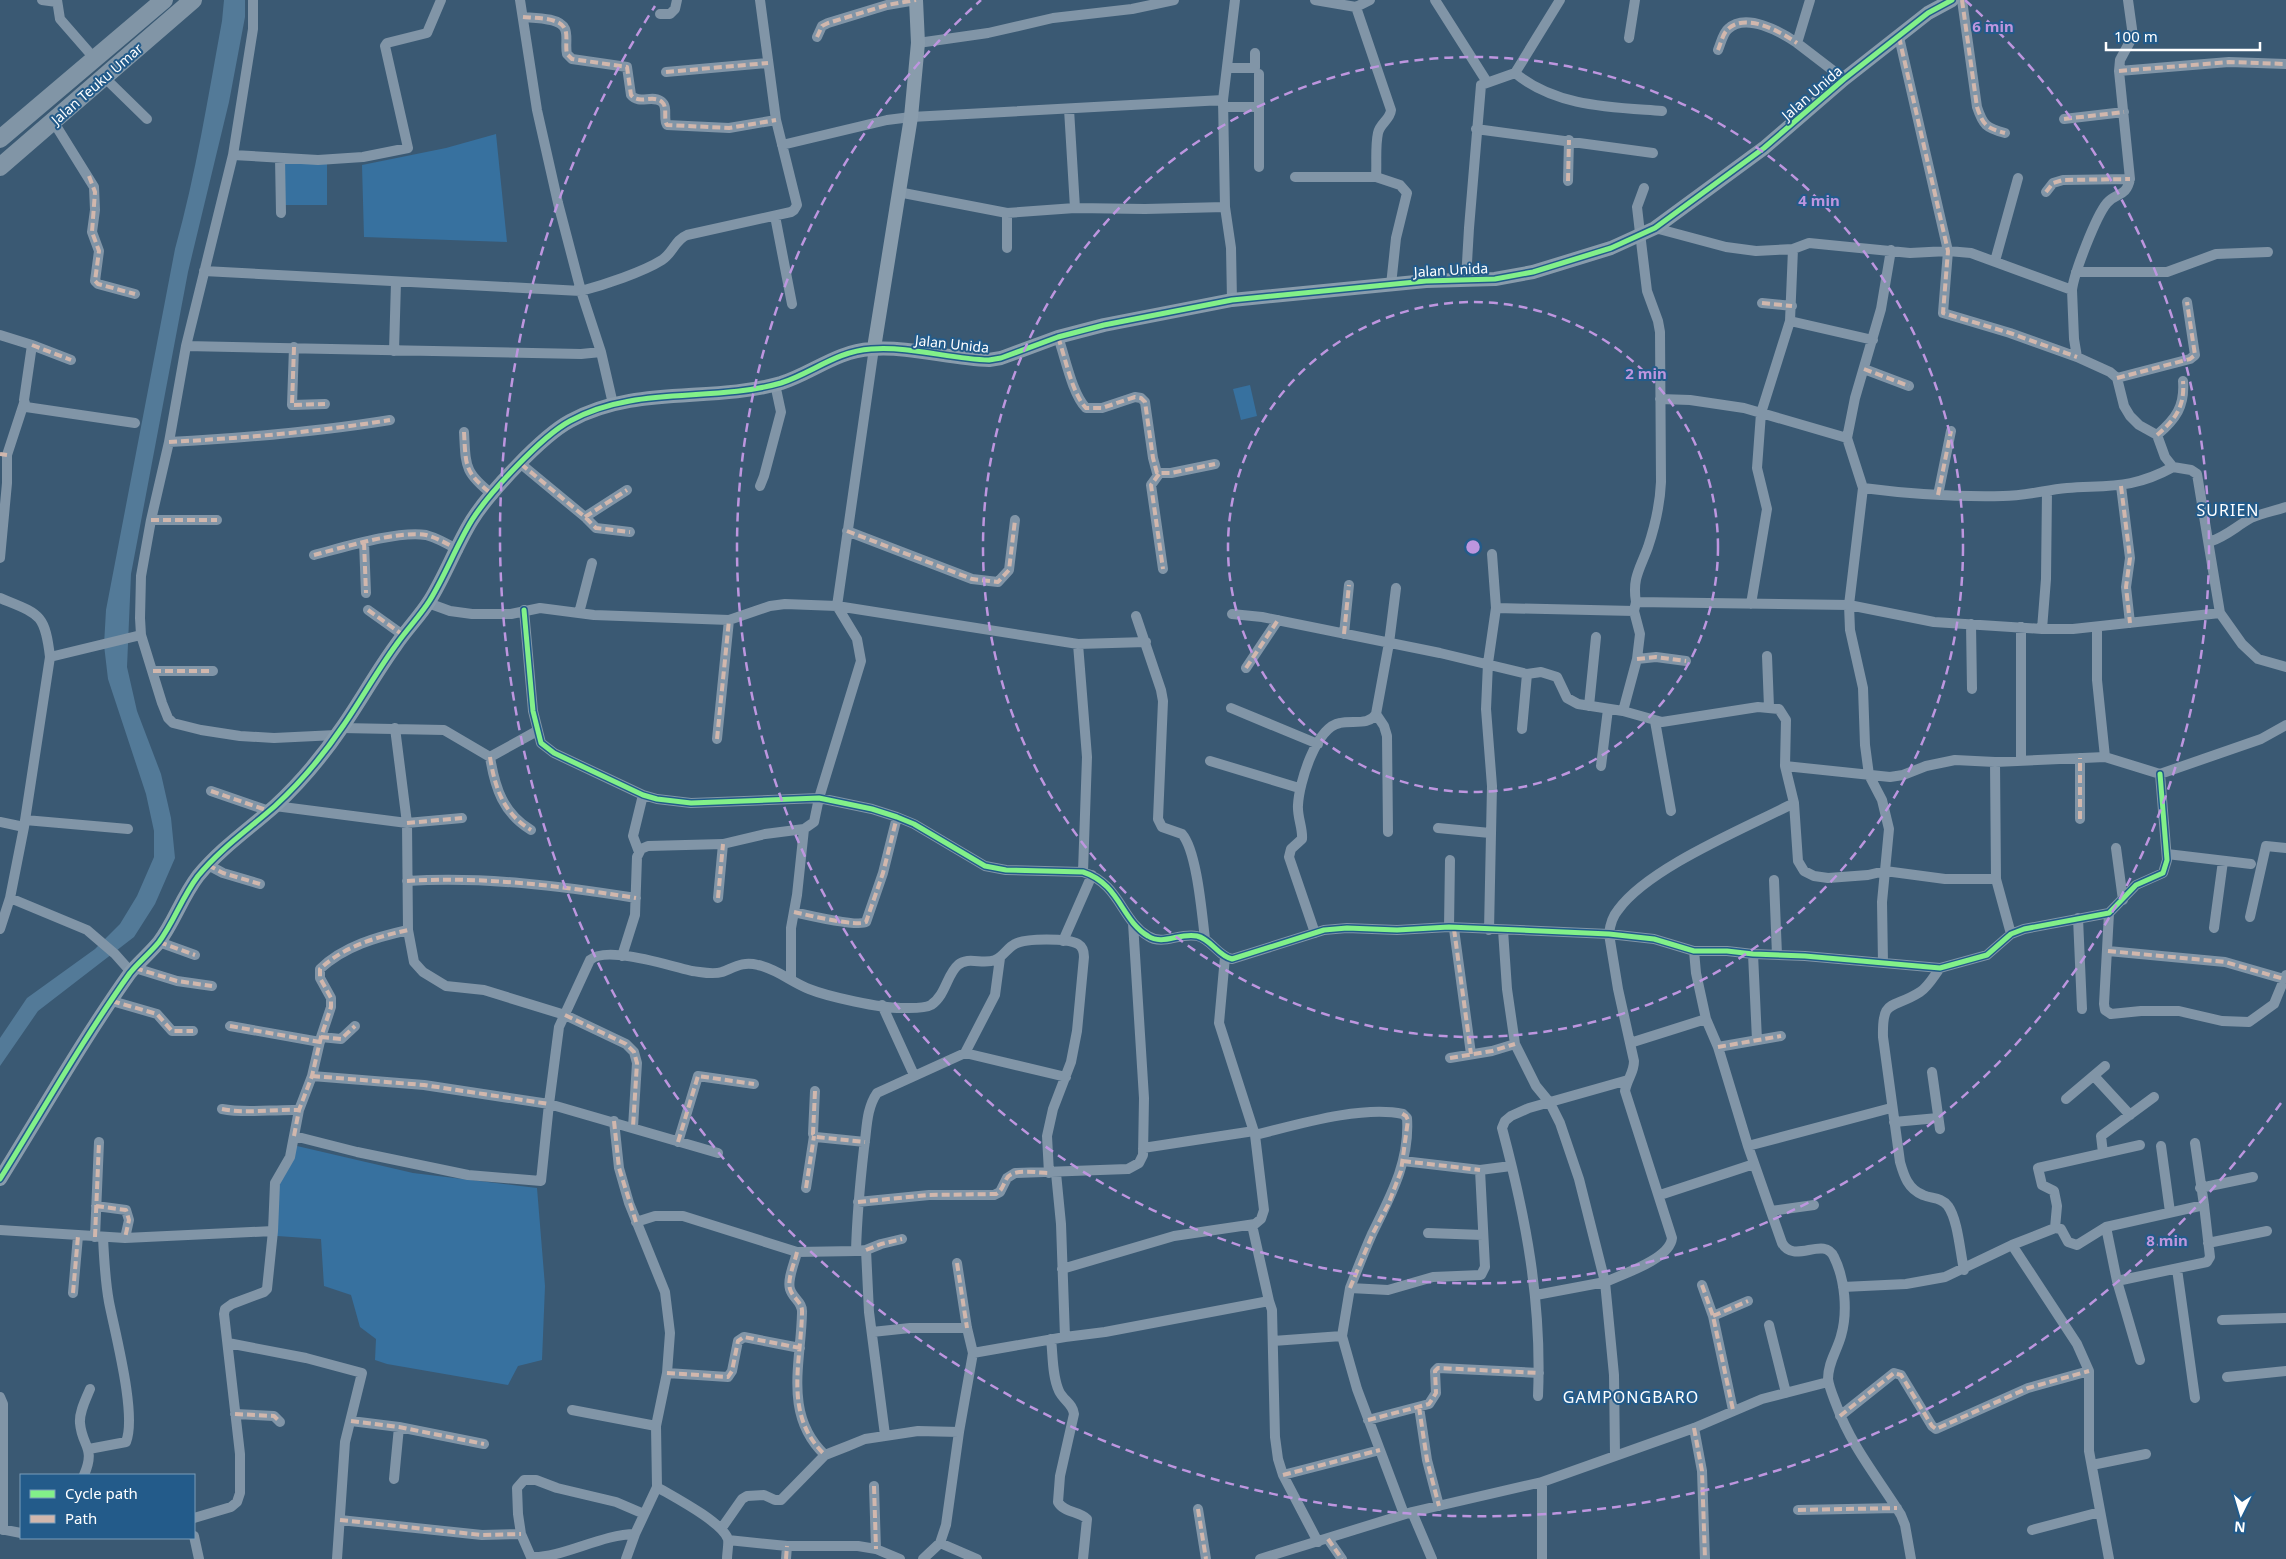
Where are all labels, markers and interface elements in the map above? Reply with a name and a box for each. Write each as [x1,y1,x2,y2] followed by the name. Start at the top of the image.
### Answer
[1972,16,2014,36] text: 6 min
[2106,20,2260,52] scale bar
[2114,26,2158,46] text: 100 m
[45,38,147,130] street label: Jalan Teuku Umar
[1776,61,1846,126] street label: Jalan Unida
[1798,190,1840,210] text: 4 min
[1411,258,1489,281] street label: Jalan Unida
[912,330,990,357] street label: Jalan Unida
[1625,363,1667,383] text: 2 min
[2197,499,2259,521] district label: SURIEN
[1464,538,1482,556] centre of rings
[2146,1230,2188,1250] text: 8 min
[1563,1386,1699,1408] district label: GAMPONGBARO
[20,1474,195,1539] legend
[65,1483,138,1503] text: Cycle path
[2216,1489,2266,1539] north arrow
[65,1508,97,1528] text: Path
[2233,1517,2246,1537] text: N

